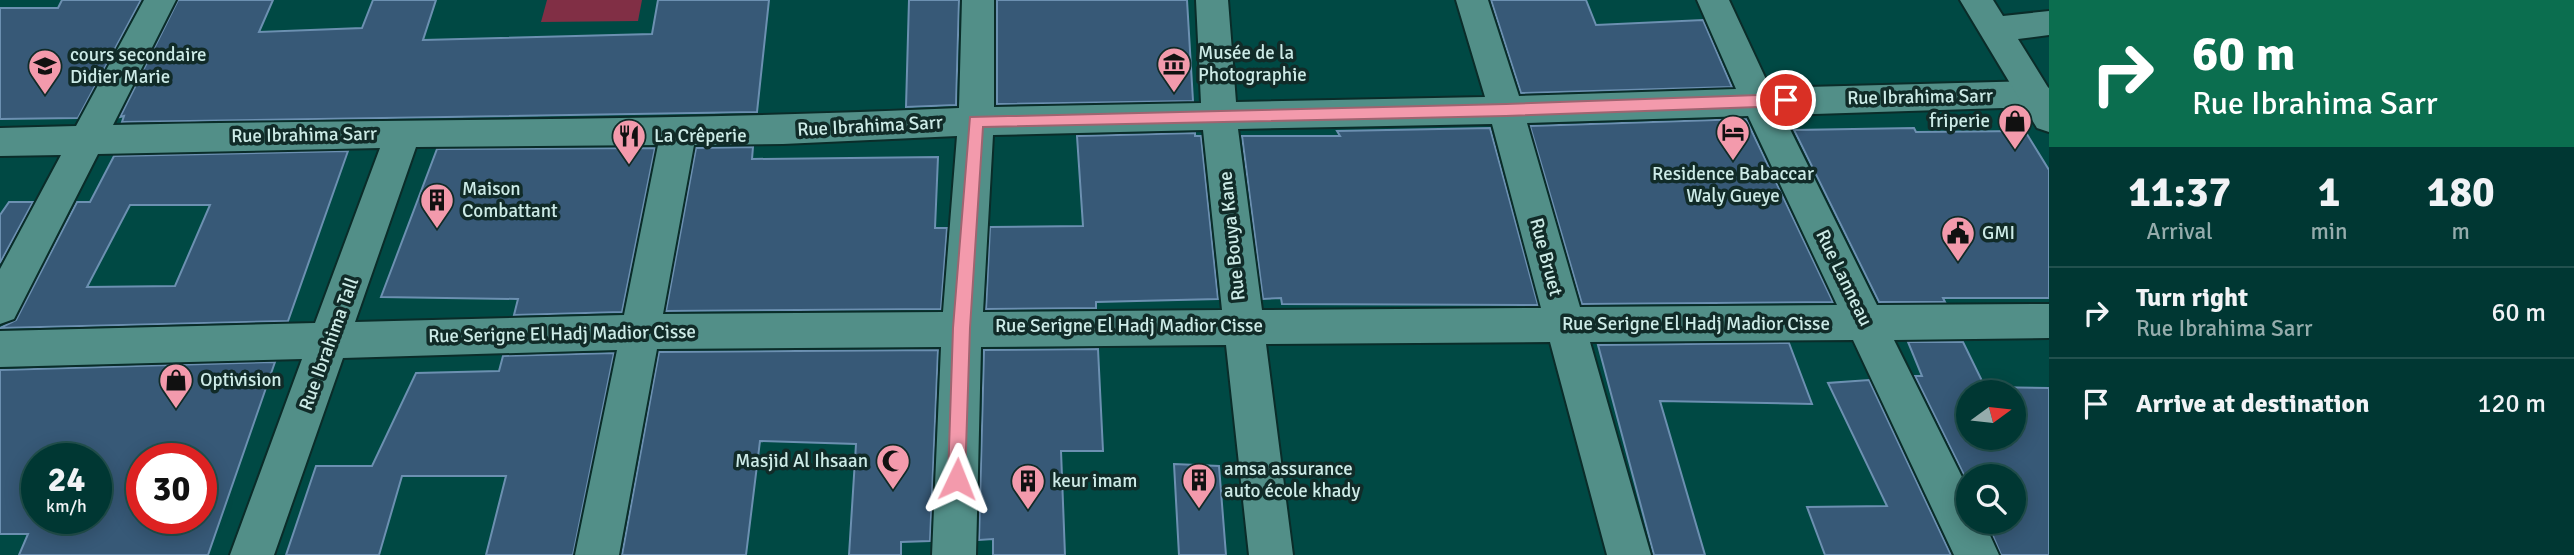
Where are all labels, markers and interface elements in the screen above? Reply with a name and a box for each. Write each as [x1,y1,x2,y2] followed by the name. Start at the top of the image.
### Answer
[2192,24,2295,84] text: 60 m
[2077,28,2168,119] icon: right
[1198,41,1307,87] place label: Musée de la Photographie
[70,43,207,89] place label: cours secondaire Didier Marie
[1155,45,1193,94] museum icon: Musée de la Photographie
[26,47,64,96] school or university icon: cours secondaire Didier Marie
[1756,70,1816,130] pin
[1767,81,1805,119] icon: arrive
[1847,84,1993,110] street label: Rue Ibrahima Sarr
[2192,84,2437,123] text: Rue Ibrahima Sarr
[1996,102,2034,151] shop icon: friperie
[1929,109,1990,133] place label: friperie
[797,110,943,142] street label: Rue Ibrahima Sarr
[1714,113,1752,162] hotel icon: Residence Babaccar Waly Gueye
[610,117,648,166] restaurant icon: La Crêperie
[231,122,377,148] street label: Rue Ibrahima Sarr
[654,124,747,148] place label: La Crêperie
[1652,162,1814,208] place label: Residence Babaccar Waly Gueye
[2128,167,2231,218] text: 11:37
[2318,167,2340,218] text: 1
[2427,167,2495,218] text: 180
[1213,170,1251,302] street label: Rue Bouya Kane
[462,177,558,223] place label: Maison Combattant
[418,181,456,230] building icon: Maison Combattant
[1939,214,1977,263] public building icon: GMI
[1524,215,1568,299] street label: Rue Bruet
[2147,217,2213,246] text: Arrival
[2310,217,2348,246] text: min
[2452,217,2470,246] text: m
[1982,221,2015,245] place label: GMI
[1810,226,1878,330] street label: Rue Lanneau
[294,274,364,414] street label: Rue Ibrahima Tall
[2136,282,2248,314] text: Turn right
[2077,294,2115,332] icon: right
[2491,297,2546,329] text: 60 m
[1562,312,1830,336] street label: Rue Serigne El Hadj Madior Cisse
[995,314,1263,338] street label: Rue Serigne El Hadj Madior Cisse
[2136,314,2312,343] text: Rue Ibrahima Sarr
[428,320,696,348] street label: Rue Serigne El Hadj Madior Cisse
[157,361,195,410] shop icon: Optivision
[200,368,282,392] place label: Optivision
[1956,380,2026,450] north arrow
[1956,380,2026,534] map controls
[2077,385,2115,423] icon: arrive
[2136,388,2369,420] text: Arrive at destination
[2477,388,2546,420] text: 120 m
[874,442,912,491] mosque icon: Masjid Al Ihsaan
[920,442,994,516] position arrow
[126,443,217,534] speed limit sign: 30
[735,449,868,473] place label: Masjid Al Ihsaan
[1224,457,1360,503] place label: amsa assurance auto école khady
[48,458,85,501] text: 24
[1180,461,1218,510] building icon: amsa assurance auto école khady
[1009,462,1047,511] building icon: keur imam
[1956,464,2026,534] button: search
[1052,469,1137,493] place label: keur imam
[46,495,87,517] text: km/h

